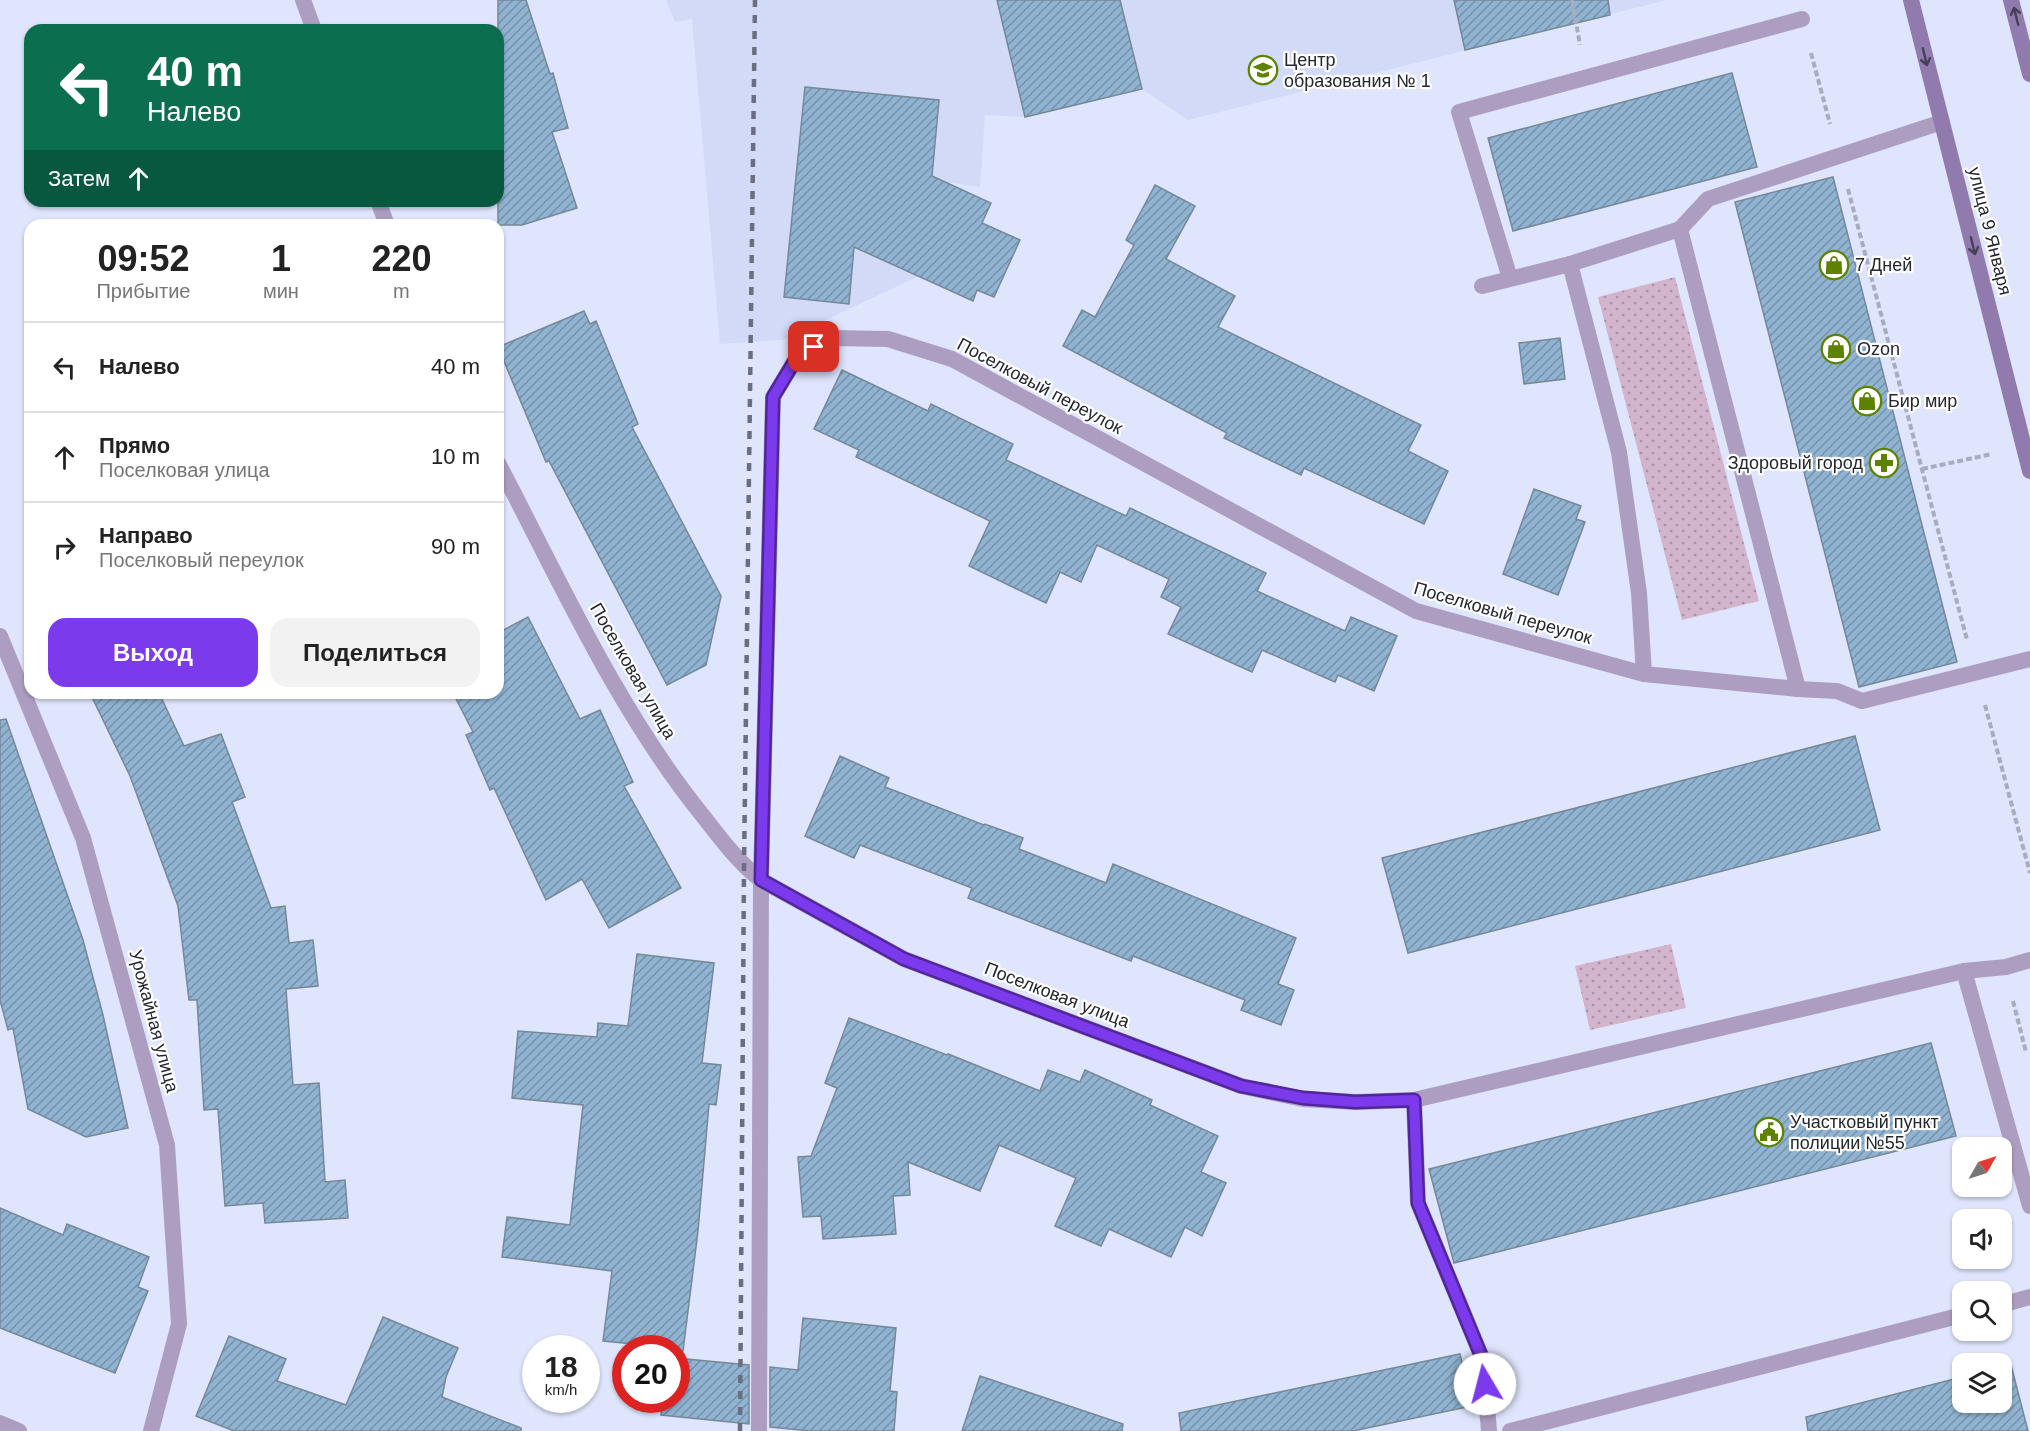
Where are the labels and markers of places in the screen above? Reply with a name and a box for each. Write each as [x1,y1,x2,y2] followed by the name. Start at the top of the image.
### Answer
[1284,50,1431,91] place label: Центр образования № 1
[1247,54,1279,86] school or university icon: Центр образования № 1
[1818,249,1850,281] shop icon: 7 Дней
[1855,255,1912,275] place label: 7 Дней
[788,321,839,372] pin
[1820,333,1852,365] shop icon: Ozon
[1857,339,1900,359] place label: Ozon
[1851,385,1883,417] shop icon: Бир мир
[1888,391,1957,411] place label: Бир мир
[1868,447,1900,479] pharmacy icon: Здоровый город
[1728,453,1863,473] place label: Здоровый город
[1790,1112,1939,1153] place label: Участковый пункт полиции №55
[1753,1116,1785,1148] public building icon: Участковый пункт полиции №55

